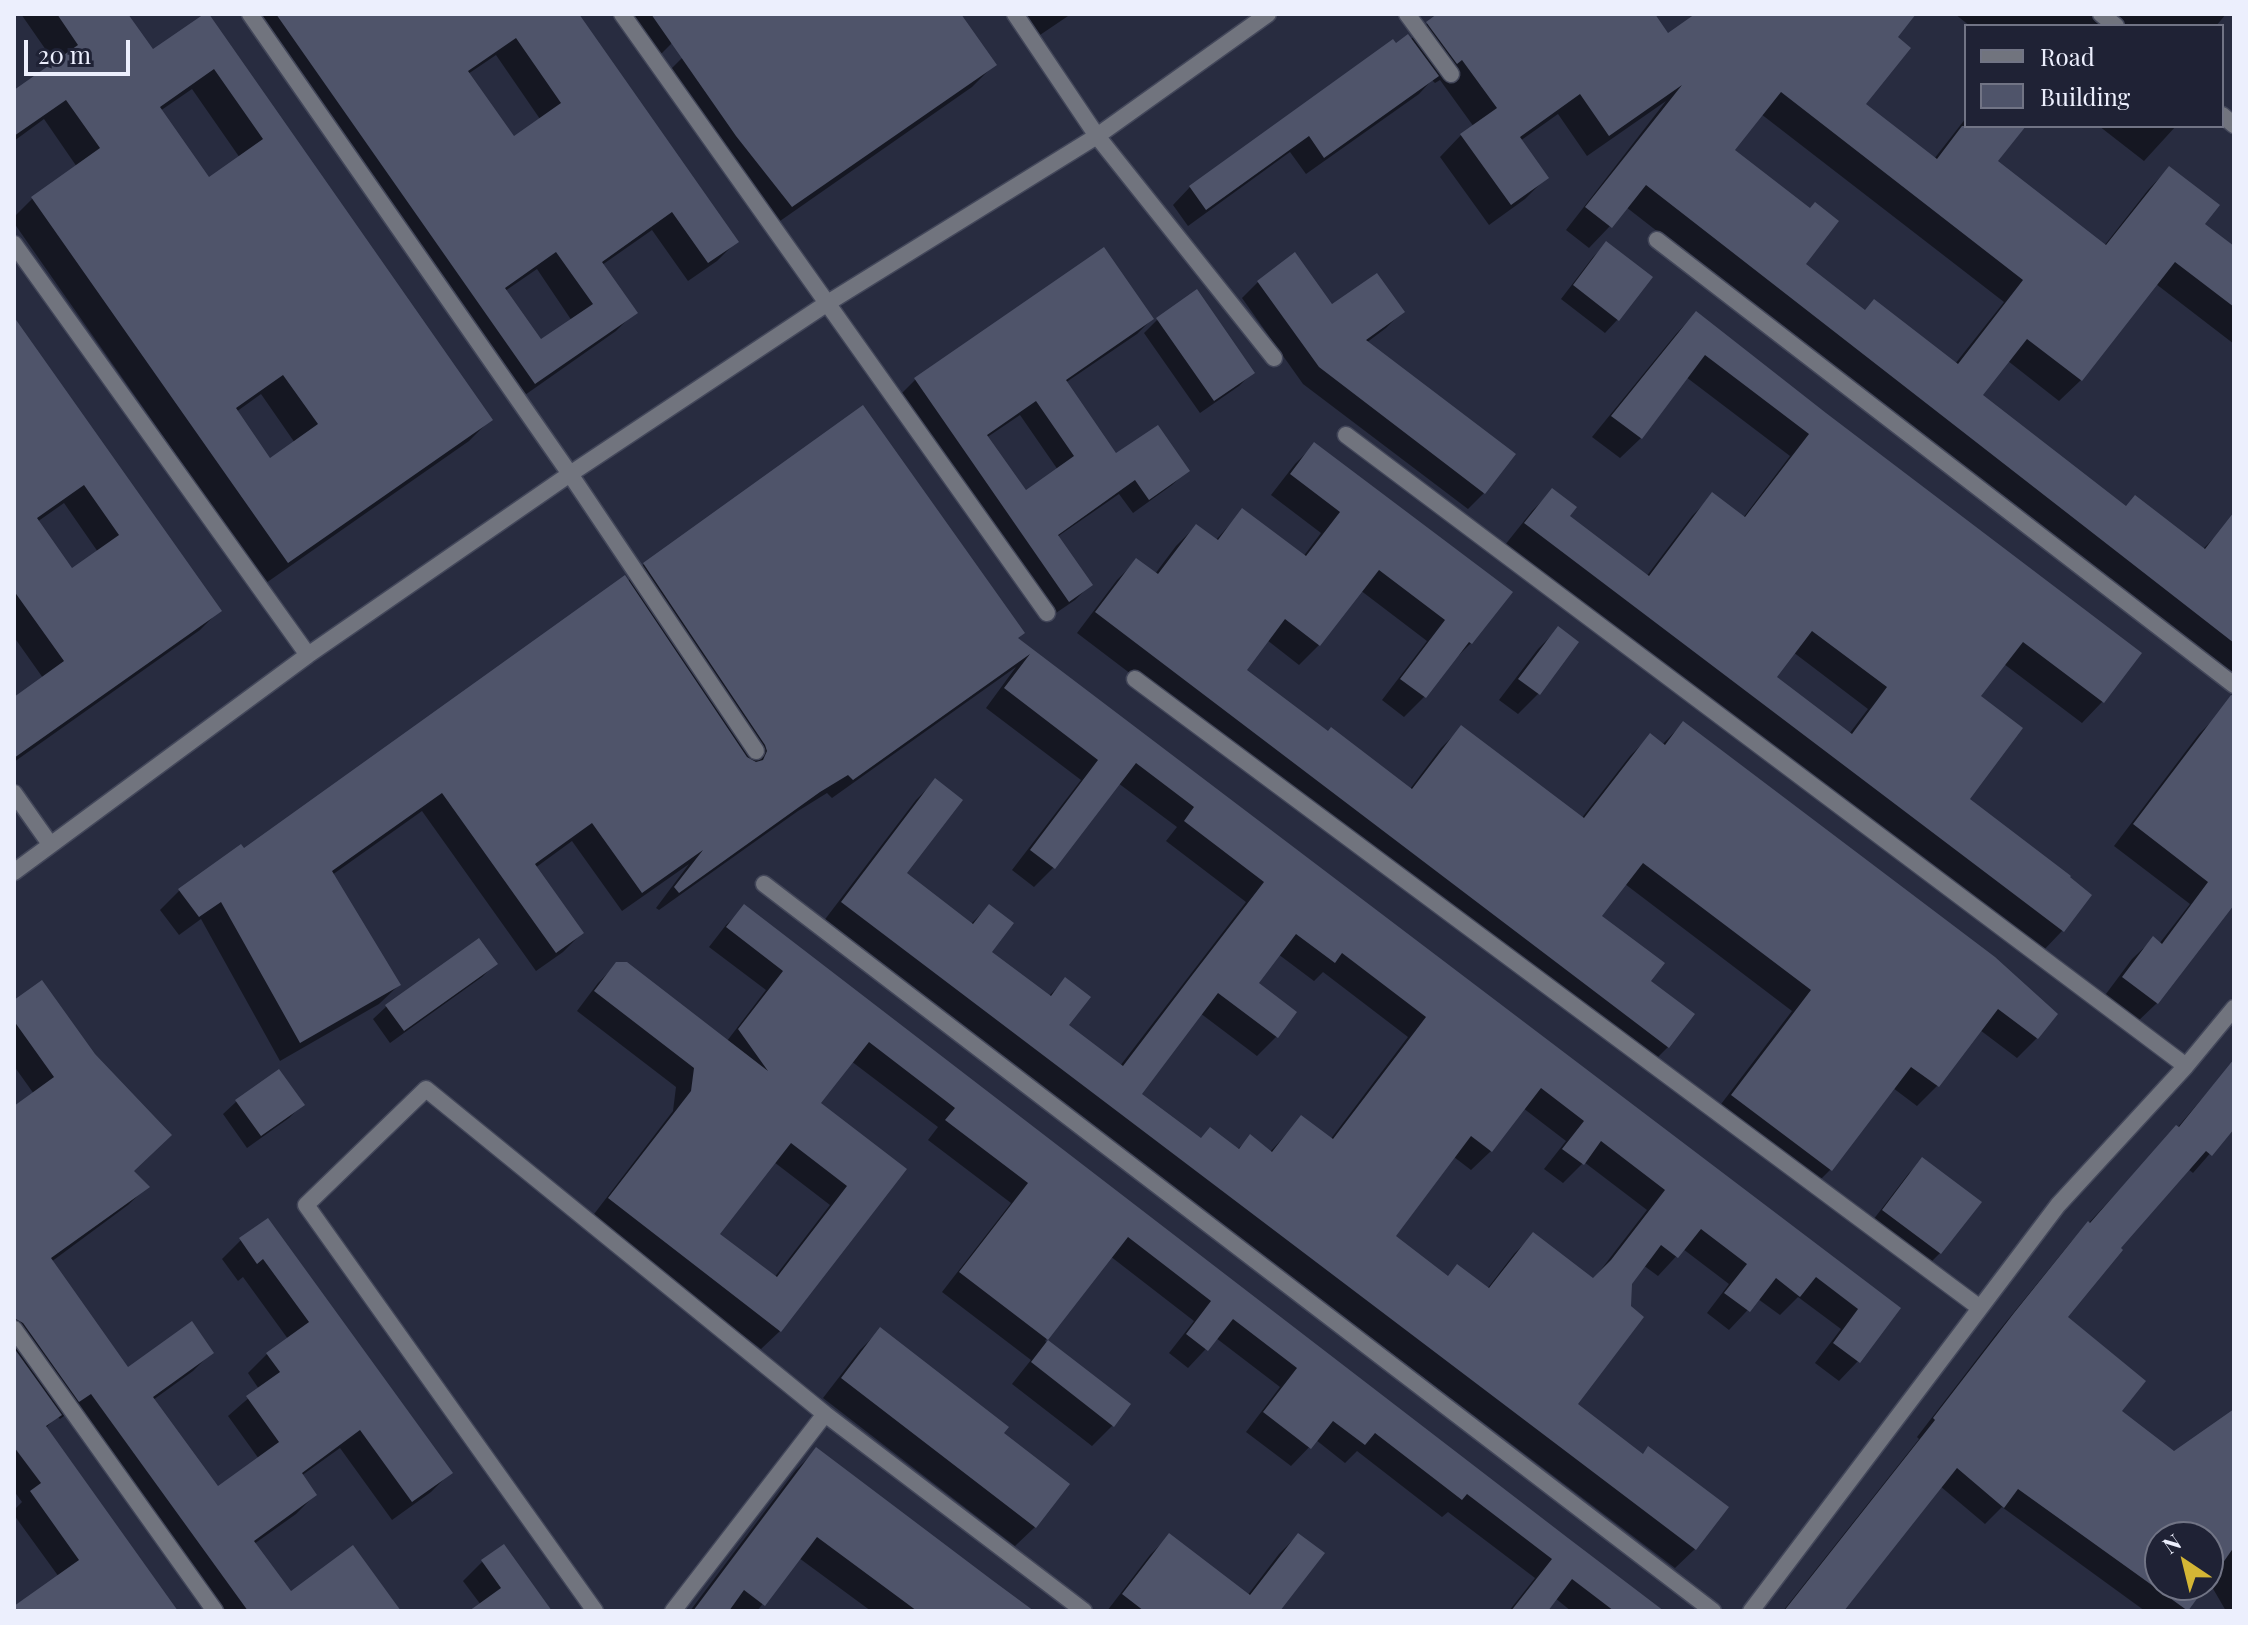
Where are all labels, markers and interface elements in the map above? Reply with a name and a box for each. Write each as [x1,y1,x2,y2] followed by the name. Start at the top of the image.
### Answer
[28,24,134,74] scale bar
[1964,24,2224,128] legend
[38,38,91,70] text: 20 m
[2040,40,2095,72] text: Road
[2040,80,2130,112] text: Building
[2144,1521,2224,1601] north arrow
[2156,1526,2186,1560] text: N

